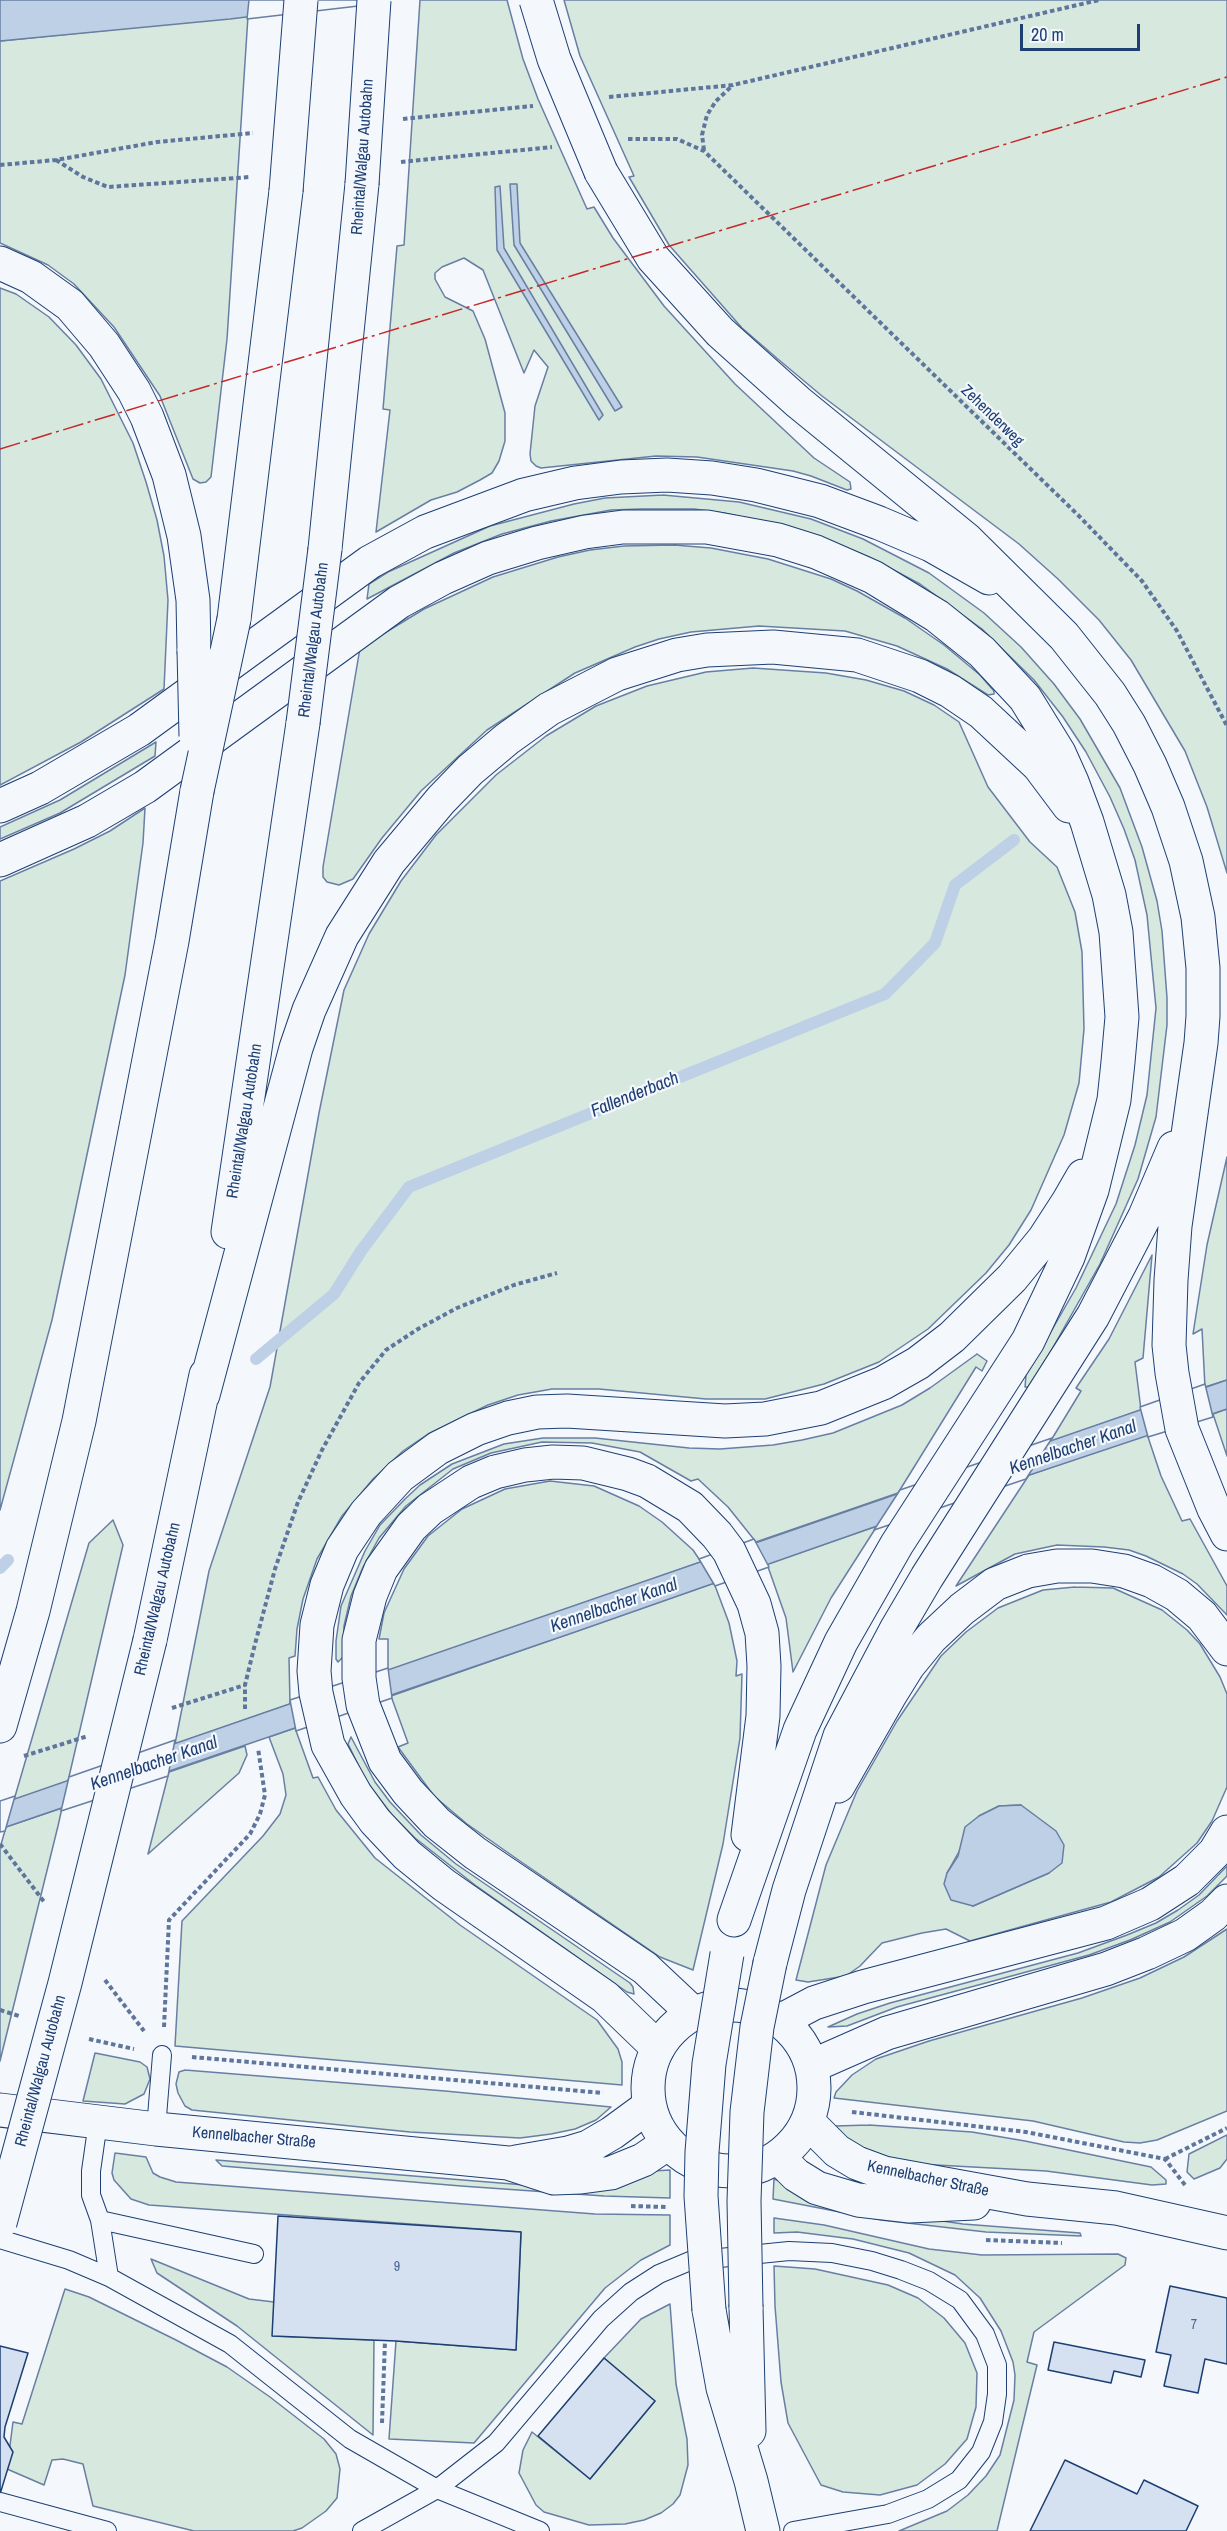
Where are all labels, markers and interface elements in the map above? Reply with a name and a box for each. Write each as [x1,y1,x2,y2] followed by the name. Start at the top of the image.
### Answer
[1023,12,1143,50] scale bar
[1031,22,1064,47] text: 20 m
[348,78,378,236] street label: Rheintal/Walgau Autobahn
[956,381,1028,451] street label: Zehenderweg
[295,561,333,719] street label: Rheintal/Walgau Autobahn
[223,1042,267,1200] street label: Rheintal/Walgau Autobahn
[588,1068,682,1122] water label: Fallenderbach
[1007,1416,1139,1480] water label: Kennelbacher Kanal
[131,1521,185,1677] street label: Rheintal/Walgau Autobahn
[548,1574,680,1638] water label: Kennelbacher Kanal
[88,1732,220,1796] water label: Kennelbacher Kanal
[11,1993,71,2149] street label: Rheintal/Walgau Autobahn
[191,2123,317,2153] street label: Kennelbacher Straße
[865,2157,991,2201] street label: Kennelbacher Straße
[394,2259,400,2275] house number: 9
[1191,2317,1197,2333] house number: 7

